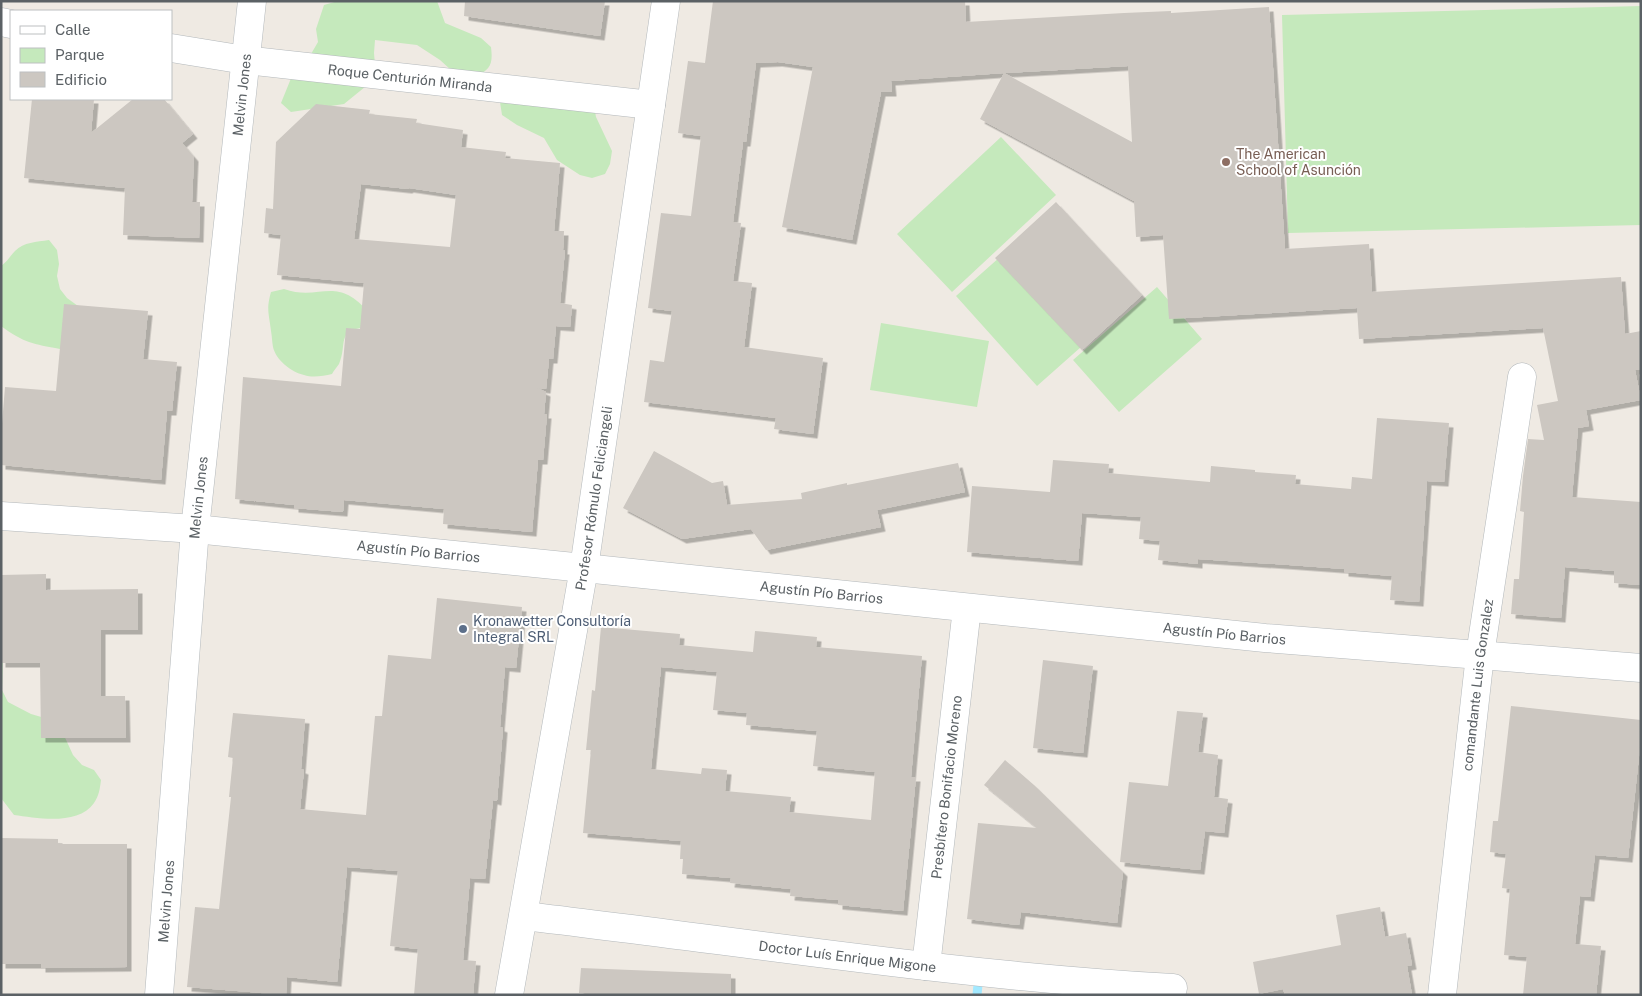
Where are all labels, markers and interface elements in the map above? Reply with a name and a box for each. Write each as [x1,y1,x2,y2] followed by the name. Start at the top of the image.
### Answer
[10,10,172,100] legend
[55,21,91,38] text: Calle
[55,46,105,63] text: Parque
[229,53,254,137] street label: Melvin Jones
[327,61,493,95] street label: Roque Centurión Miranda
[55,71,107,88] text: Edificio
[1236,146,1361,178] place label: The American School of Asunción
[1220,156,1232,168] marker: The American School of Asunción
[572,405,615,592] street label: Profesor Rómulo Feliciangeli
[186,456,211,539] street label: Melvin Jones
[356,537,481,566] street label: Agustín Pío Barrios
[759,578,884,607] street label: Agustín Pío Barrios
[1459,598,1496,772] street label: comandante Luis Gonzalez
[473,613,631,645] place label: Kronawetter Consultoría Integral SRL
[1162,620,1287,648] street label: Agustín Pío Barrios
[457,623,469,635] marker: Kronawetter Consultoría Integral SRL
[928,694,965,880] street label: Presbítero Bonifacio Moreno
[155,859,177,943] street label: Melvin Jones
[758,938,937,975] street label: Doctor Luís Enrique Migone

